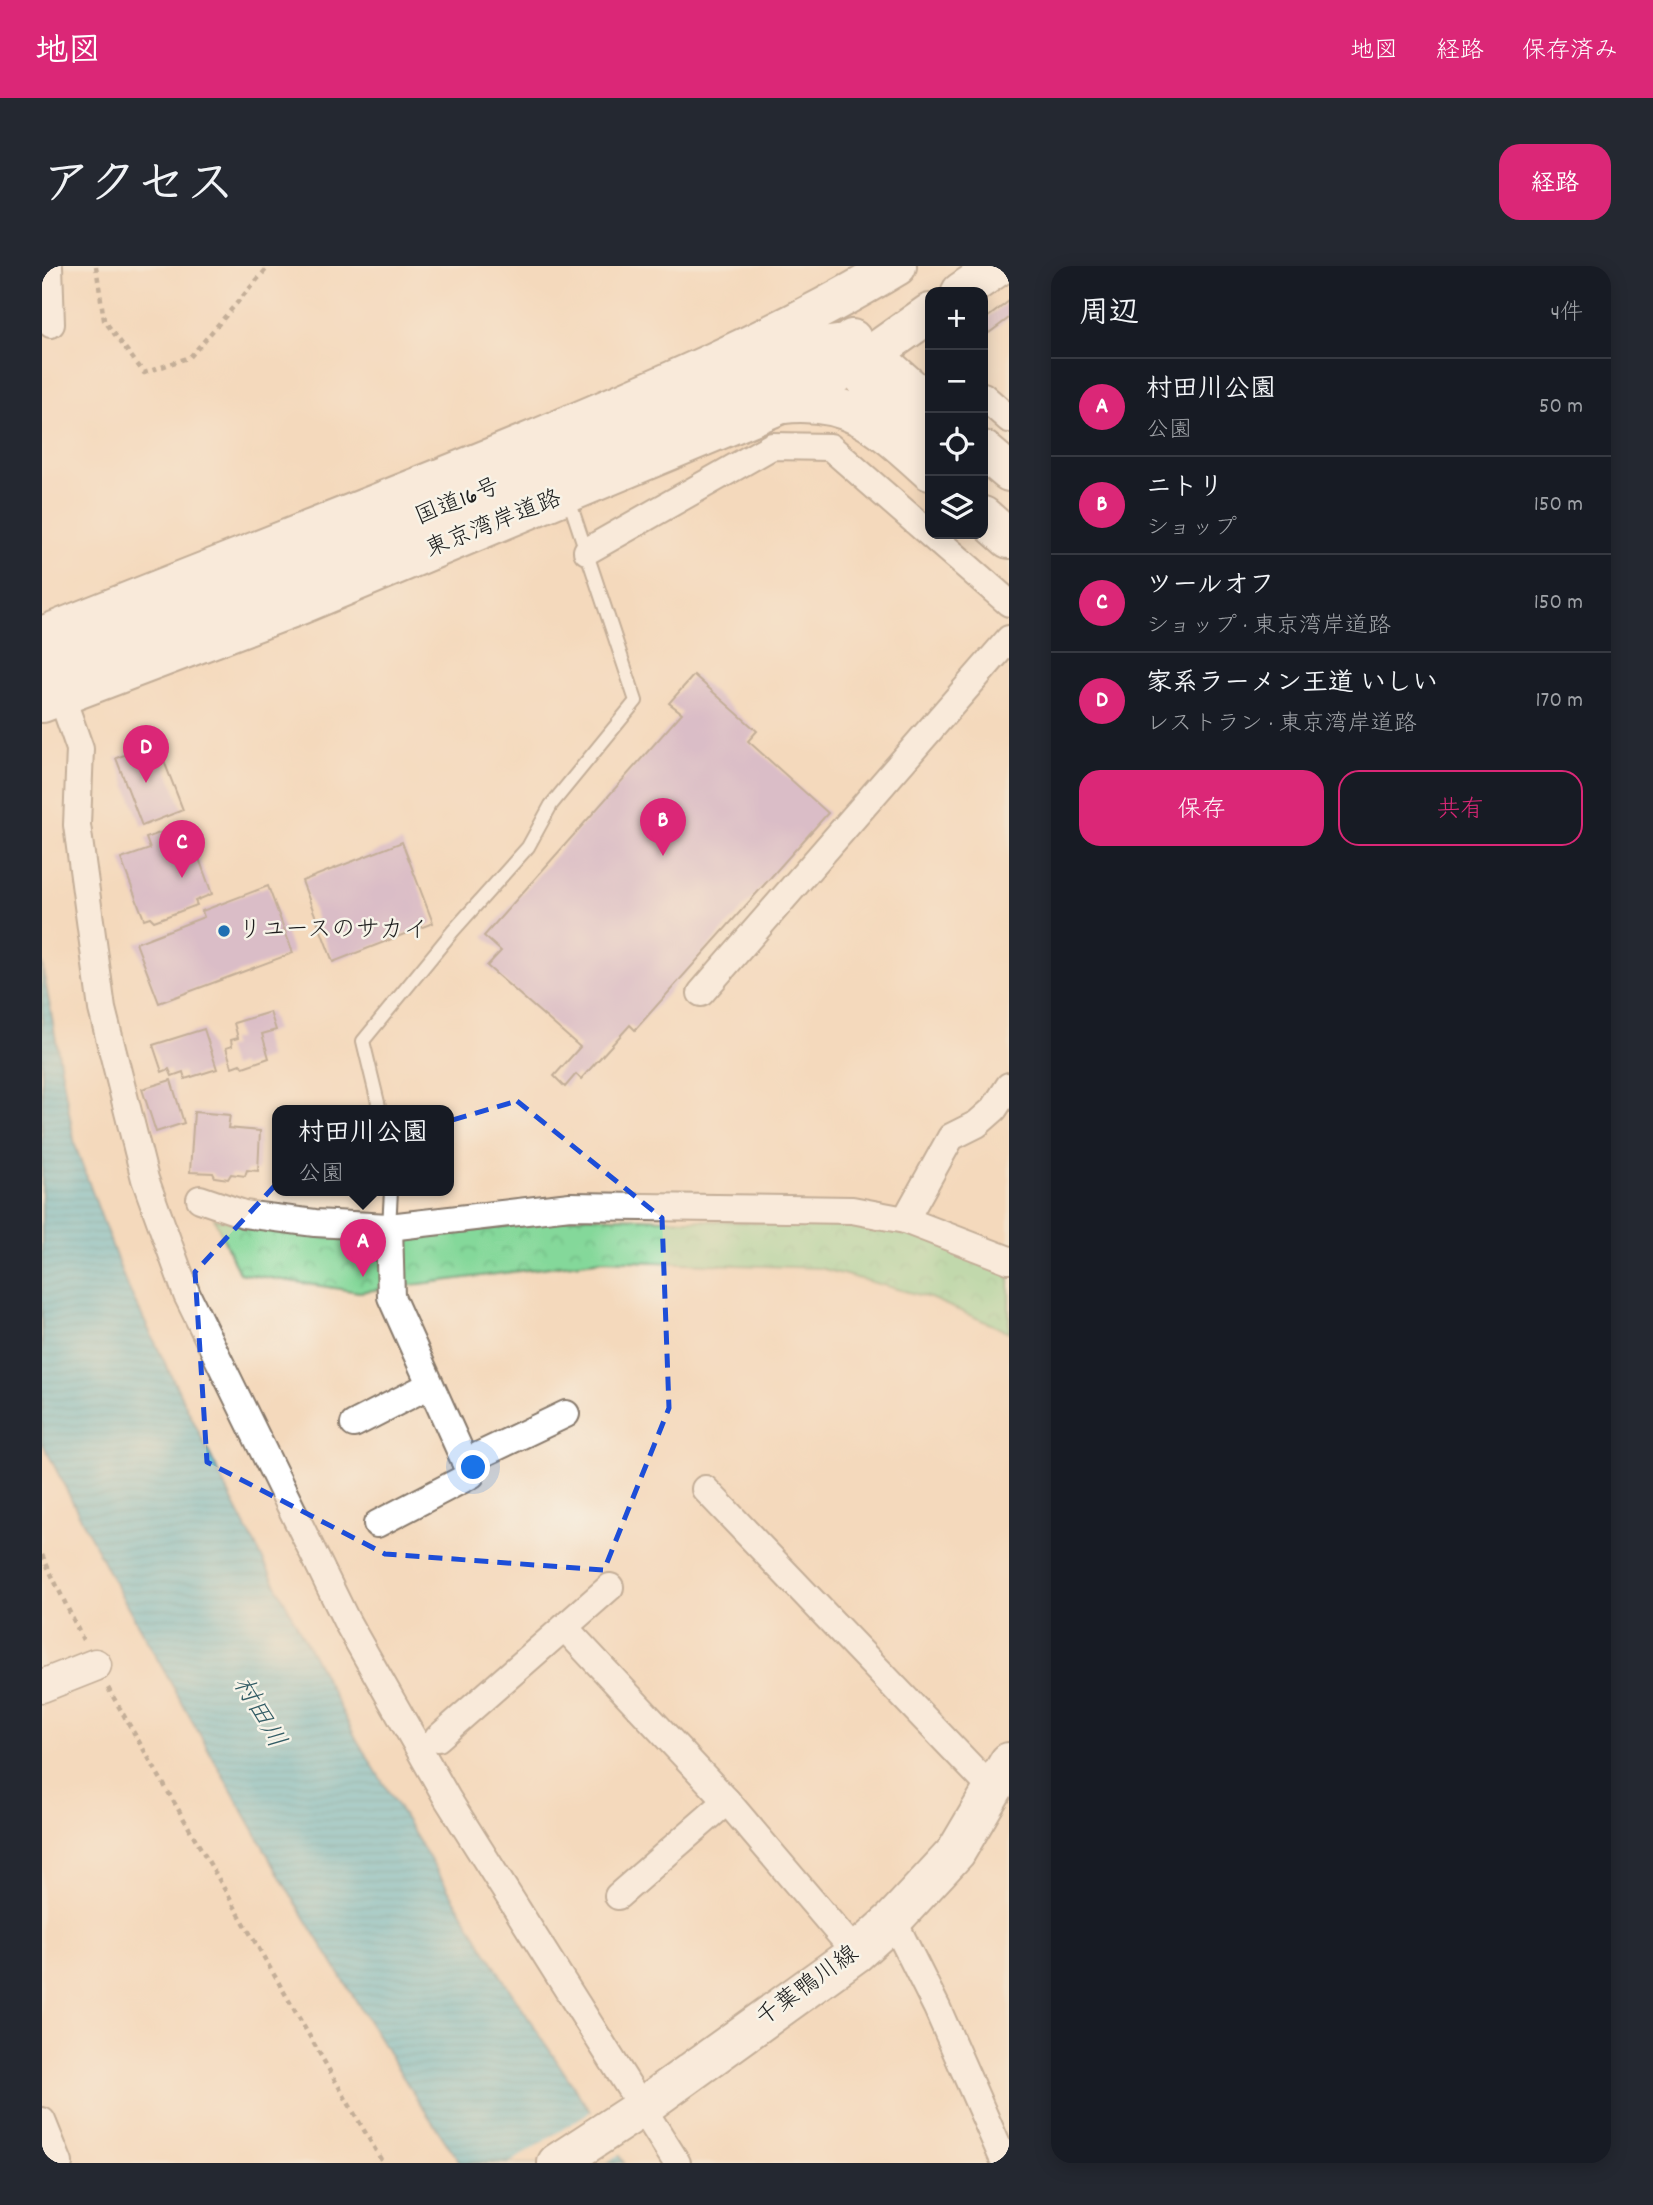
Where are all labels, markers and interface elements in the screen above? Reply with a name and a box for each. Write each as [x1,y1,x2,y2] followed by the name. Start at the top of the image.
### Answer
[35,30,101,77] text: 地図
[1350,35,1398,69] text: 地図
[1436,35,1484,69] text: 経路
[1522,35,1618,69] text: 保存済み
[1499,144,1611,220] button: 経路
[42,153,235,223] text: アクセス
[925,287,988,539] map controls
[925,287,988,350] button: +
[1079,294,1139,337] text: 周辺
[1550,298,1583,331] text: 4件
[925,350,988,413] button: −
[1146,372,1276,409] text: 村田川公園
[1096,391,1108,424] text: A
[1539,391,1583,424] text: 50 m
[925,413,988,476] button: locate
[1146,415,1192,448] text: 公園
[1146,470,1224,507] text: ニトリ
[410,471,506,535] street label: 国道16号
[925,476,988,539] button: layers
[421,482,567,568] street label: 東京湾岸道路
[1097,489,1107,522] text: B
[1534,489,1583,522] text: 150 m
[1146,513,1237,546] text: ショップ
[1146,568,1275,605] text: ツールオフ
[1096,587,1108,620] text: C
[1534,587,1583,620] text: 150 m
[1146,611,1391,644] text: ショップ · 東京湾岸道路
[1146,666,1438,703] text: 家系ラーメン王道 いしい
[1096,685,1108,718] text: D
[1536,685,1583,718] text: 170 m
[1146,709,1417,742] text: レストラン · 東京湾岸道路
[123,725,169,783] pin: D
[1079,770,1324,846] button: 保存
[1338,770,1583,846] button: 共有
[640,798,686,856] pin: B
[159,820,205,878] pin: C
[238,914,428,948] place label: リユースのサカイ
[216,923,232,939] marker: リユースのサカイ
[272,1105,454,1196] popup
[298,1116,428,1153] text: 村田川公園
[298,1159,344,1192] text: 公園
[340,1219,386,1277] pin: A
[456,1450,490,1484] your location
[222,1670,294,1756] water label: 村田川
[749,1938,867,2036] street label: 千葉鴨川線

